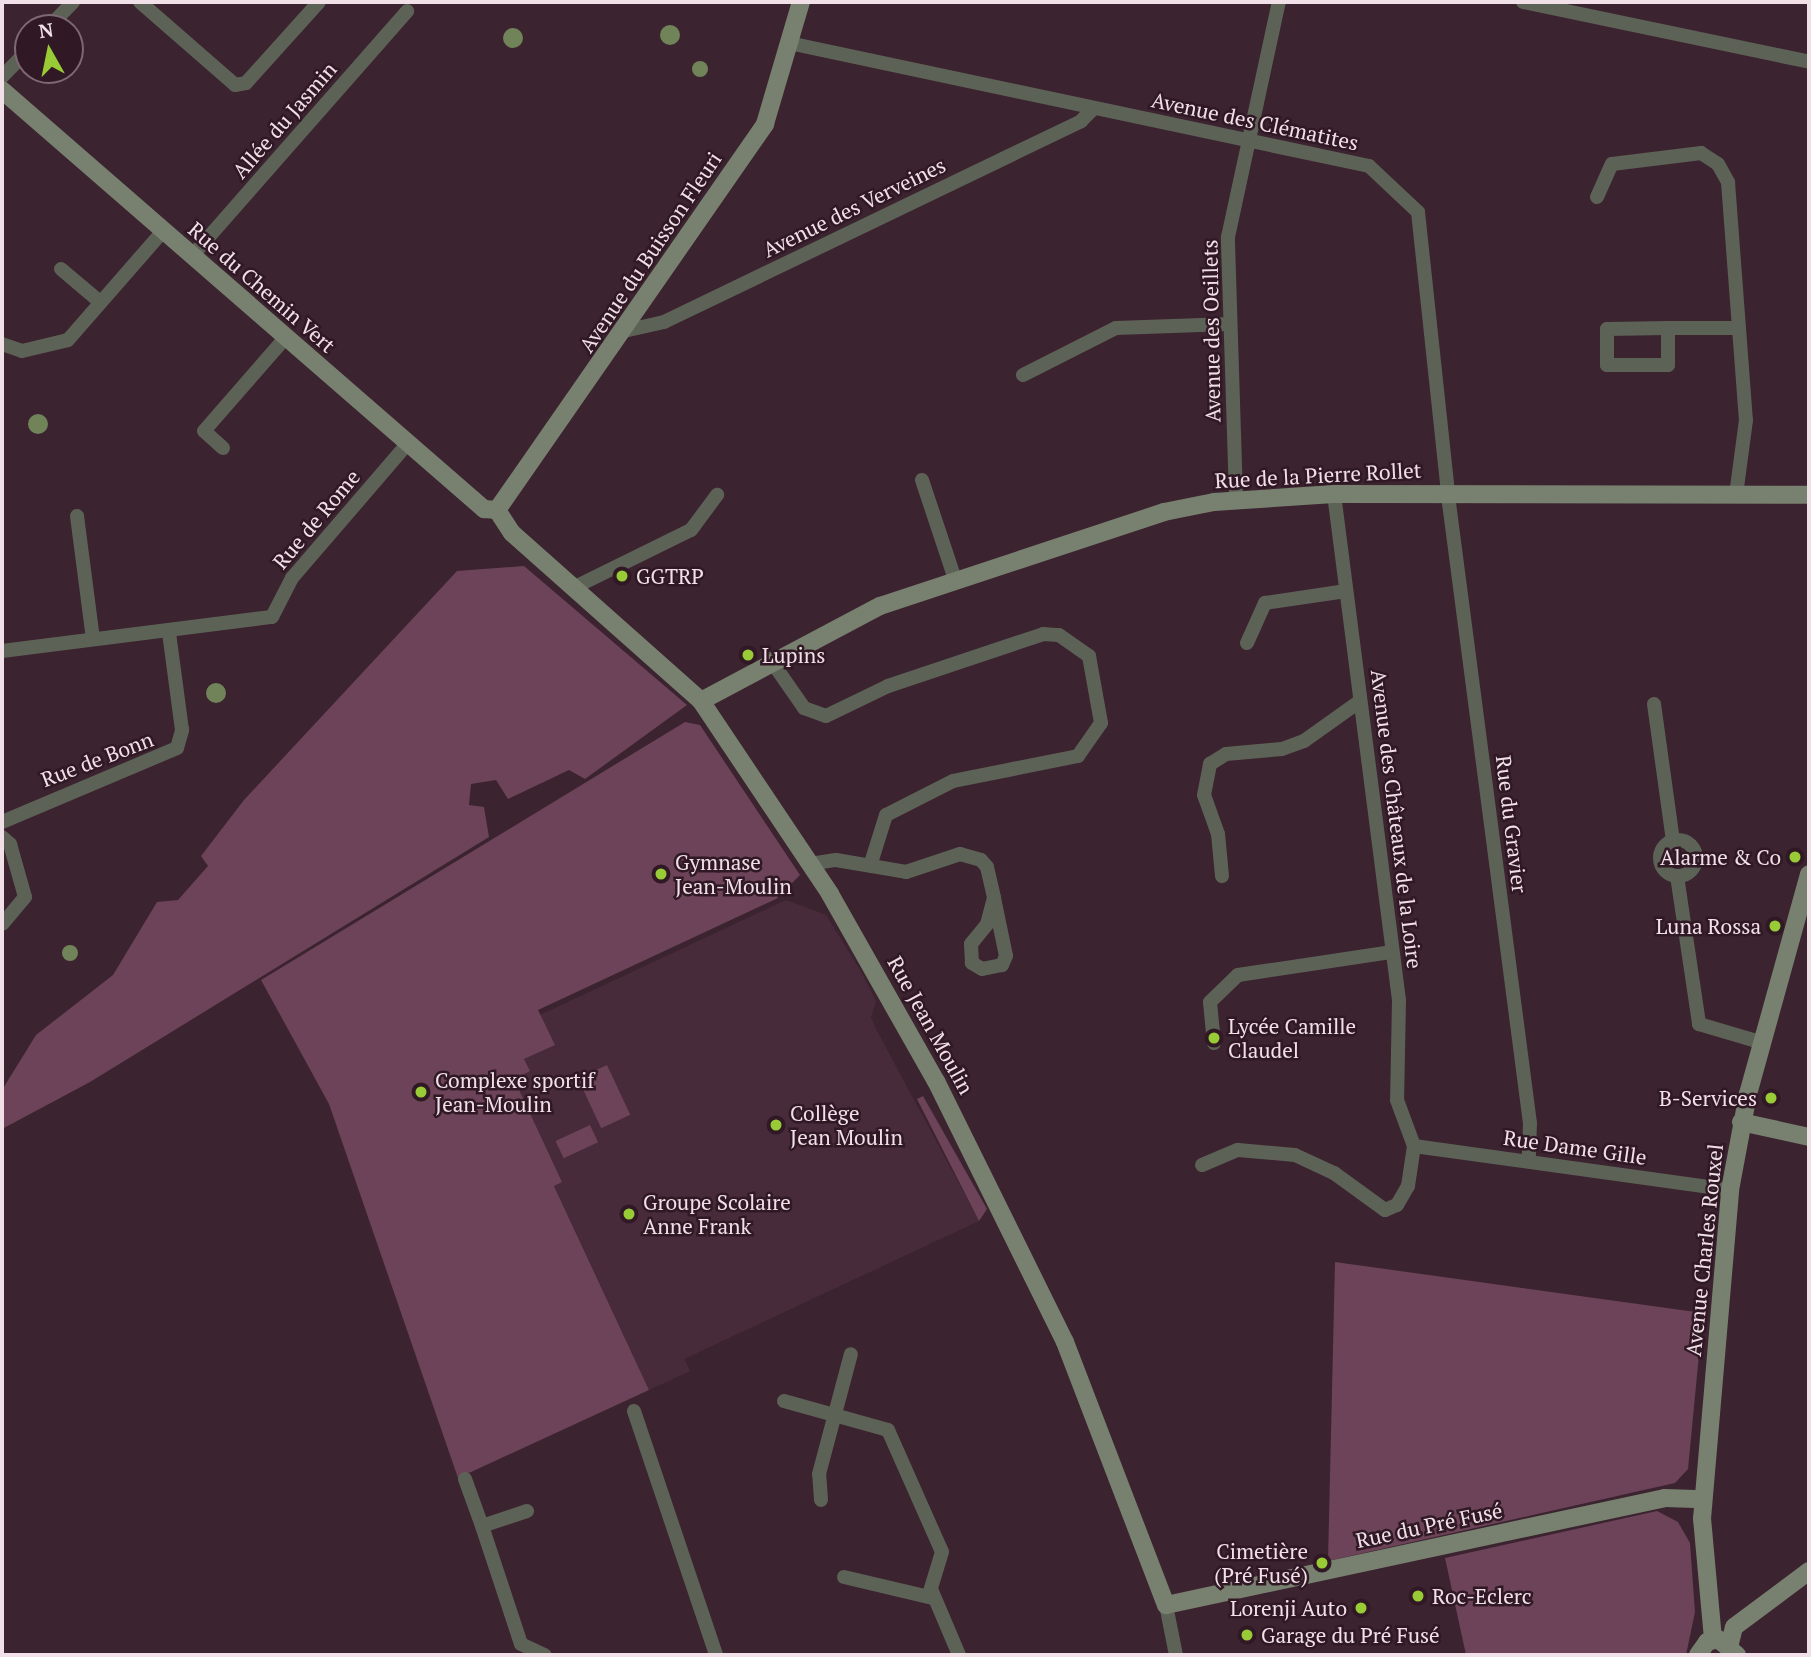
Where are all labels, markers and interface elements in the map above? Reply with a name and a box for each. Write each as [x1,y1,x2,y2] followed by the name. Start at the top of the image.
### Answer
[14,14,84,84] north arrow
[37,16,55,43] text: N
[227,57,341,183] street label: Allée du Jasmin
[1149,87,1361,155] street label: Avenue des Clématites
[574,147,726,357] street label: Avenue du Buisson Fleuri
[758,152,950,262] street label: Avenue des Verveines
[183,216,341,358] street label: Rue du Chemin Vert
[1197,239,1225,423] street label: Avenue des Oeillets
[1214,457,1422,493] street label: Rue de la Pierre Rollet
[267,464,365,574] street label: Rue de Rome
[636,563,704,589] place label: GGTRP
[614,568,630,584] marker: GGTRP
[762,642,825,668] place label: Lupins
[740,647,756,663] marker: Lupins
[1366,668,1428,970] street label: Avenue des Châteaux de la Loire
[37,726,157,792] street label: Rue de Bonn
[1491,754,1533,894] street label: Rue du Gravier
[1660,844,1781,870] place label: Alarme & Co
[675,849,792,899] place label: Gymnase Jean-Moulin
[1787,849,1803,865] marker: Alarme & Co
[653,866,669,882] marker: Gymnase Jean-Moulin
[1656,913,1761,939] place label: Luna Rossa
[1767,918,1783,934] marker: Luna Rossa
[883,952,979,1098] street label: Rue Jean Moulin
[1228,1013,1356,1063] place label: Lycée Camille Claudel
[1206,1030,1222,1046] marker: Lycée Camille Claudel
[435,1067,594,1117] place label: Complexe sportif Jean-Moulin
[413,1084,429,1100] marker: Complexe sportif Jean-Moulin
[1659,1085,1757,1111] place label: B-Services
[1763,1090,1779,1106] marker: B-Services
[790,1100,903,1150] place label: Collège Jean Moulin
[768,1117,784,1133] marker: Collège Jean Moulin
[1502,1124,1648,1170] street label: Rue Dame Gille
[1680,1142,1728,1358] street label: Avenue Charles Rouxel
[643,1189,791,1239] place label: Groupe Scolaire Anne Frank
[621,1206,637,1222] marker: Groupe Scolaire Anne Frank
[1353,1497,1505,1553] street label: Rue du Pré Fusé
[1214,1538,1308,1588] place label: Cimetière (Pré Fusé)
[1314,1555,1330,1571] marker: Cimetière (Pré Fusé)
[1432,1583,1532,1609] place label: Roc-Eclerc
[1410,1588,1426,1604] marker: Roc-Eclerc
[1229,1595,1347,1621] place label: Lorenji Auto
[1353,1600,1369,1616] marker: Lorenji Auto
[1261,1622,1440,1648] place label: Garage du Pré Fusé
[1239,1627,1255,1643] marker: Garage du Pré Fusé

